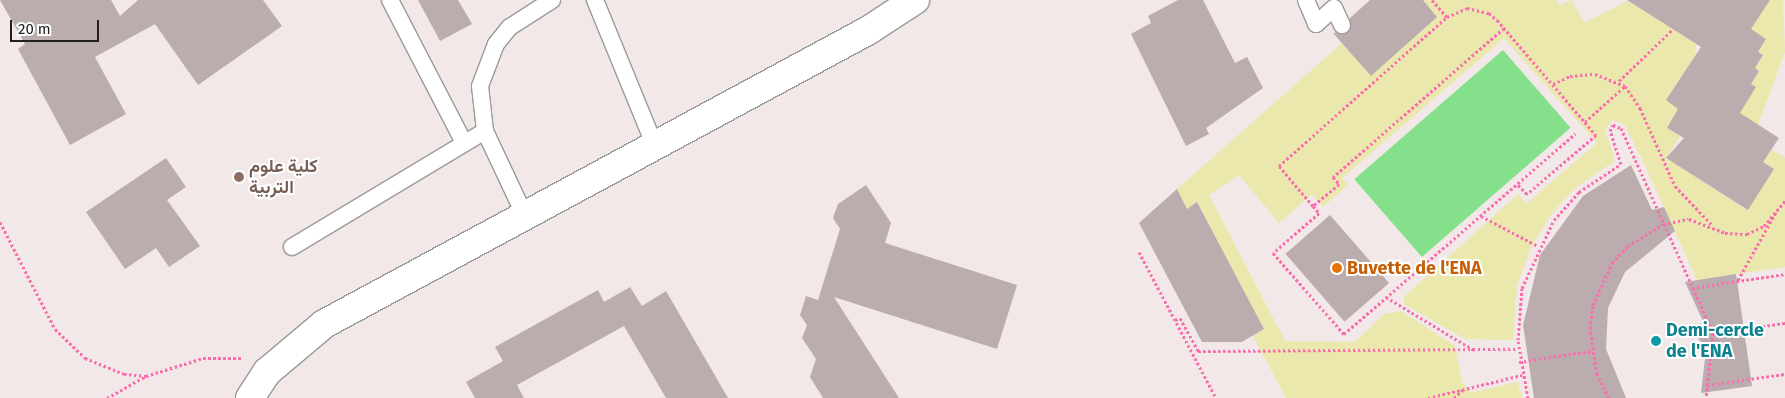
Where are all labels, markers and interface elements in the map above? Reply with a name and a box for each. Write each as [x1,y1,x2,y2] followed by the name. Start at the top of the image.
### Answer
[12,10,101,42] scale bar
[18,20,51,38] text: 20 m
[249,156,318,198] place label: كلية علوم التربية
[233,171,245,183] marker: كلية علوم التربية
[1347,257,1482,279] place label: Buvette de l'ENA
[1331,262,1343,274] marker: Buvette de l'ENA
[1666,320,1764,362] place label: Demi-cercle de l'ENA
[1650,335,1662,347] marker: Demi-cercle de l'ENA

